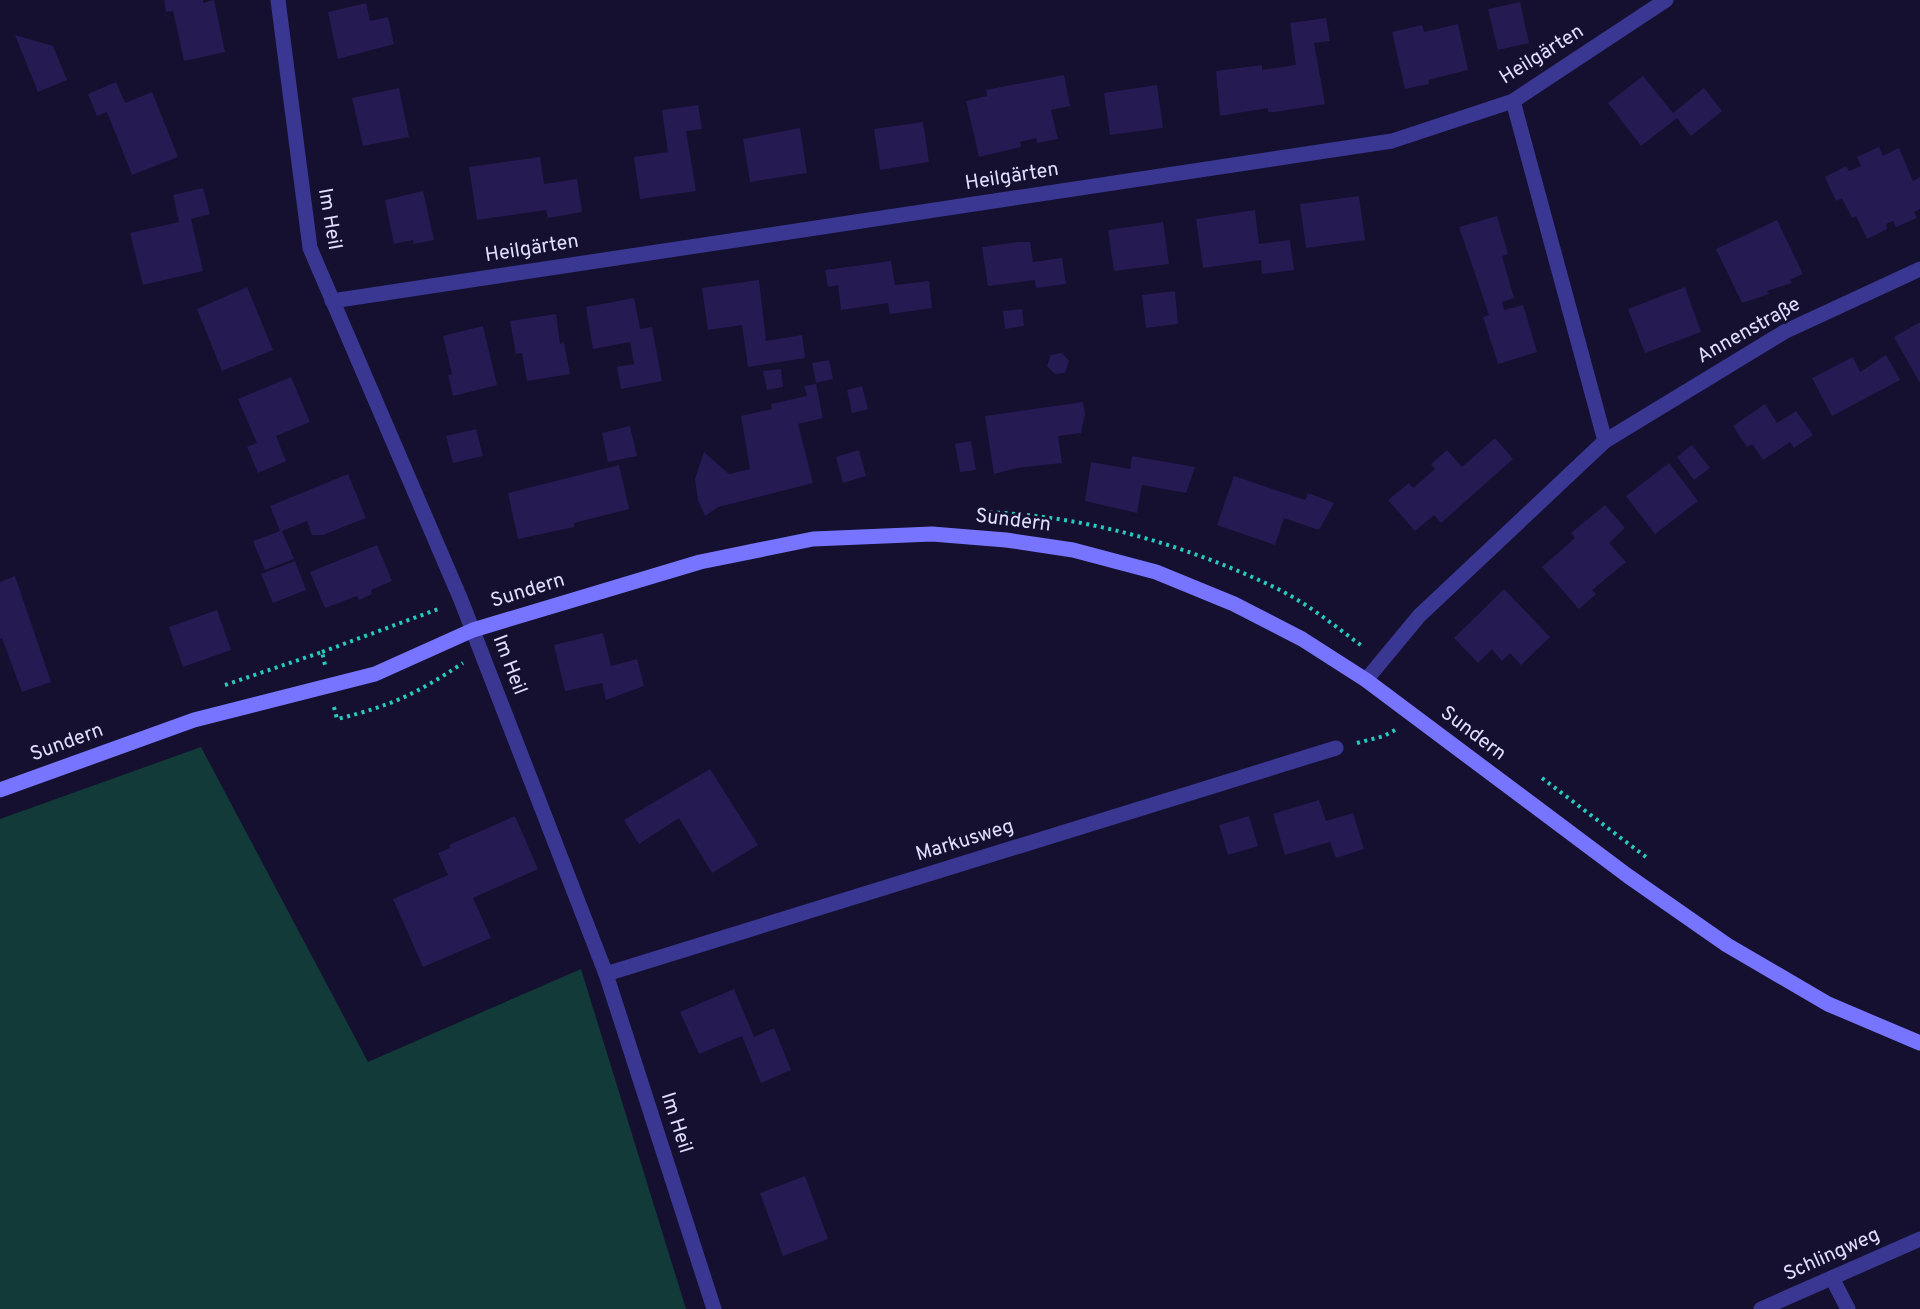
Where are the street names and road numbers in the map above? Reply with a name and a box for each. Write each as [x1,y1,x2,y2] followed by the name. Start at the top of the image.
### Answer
[1495,19,1589,91] street label: Heilgärten
[963,157,1061,197] street label: Heilgärten
[311,186,347,252] street label: Im Heil
[483,229,581,269] street label: Heilgärten
[1693,292,1805,370] street label: Annenstraße
[974,503,1052,539] street label: Sundern
[488,567,568,615] street label: Sundern
[486,631,532,699] street label: Im Heil
[1435,701,1511,767] street label: Sundern
[27,718,107,768] street label: Sundern
[913,814,1017,868] street label: Markusweg
[654,1089,698,1157] street label: Im Heil
[1780,1222,1884,1288] street label: Schlingweg

